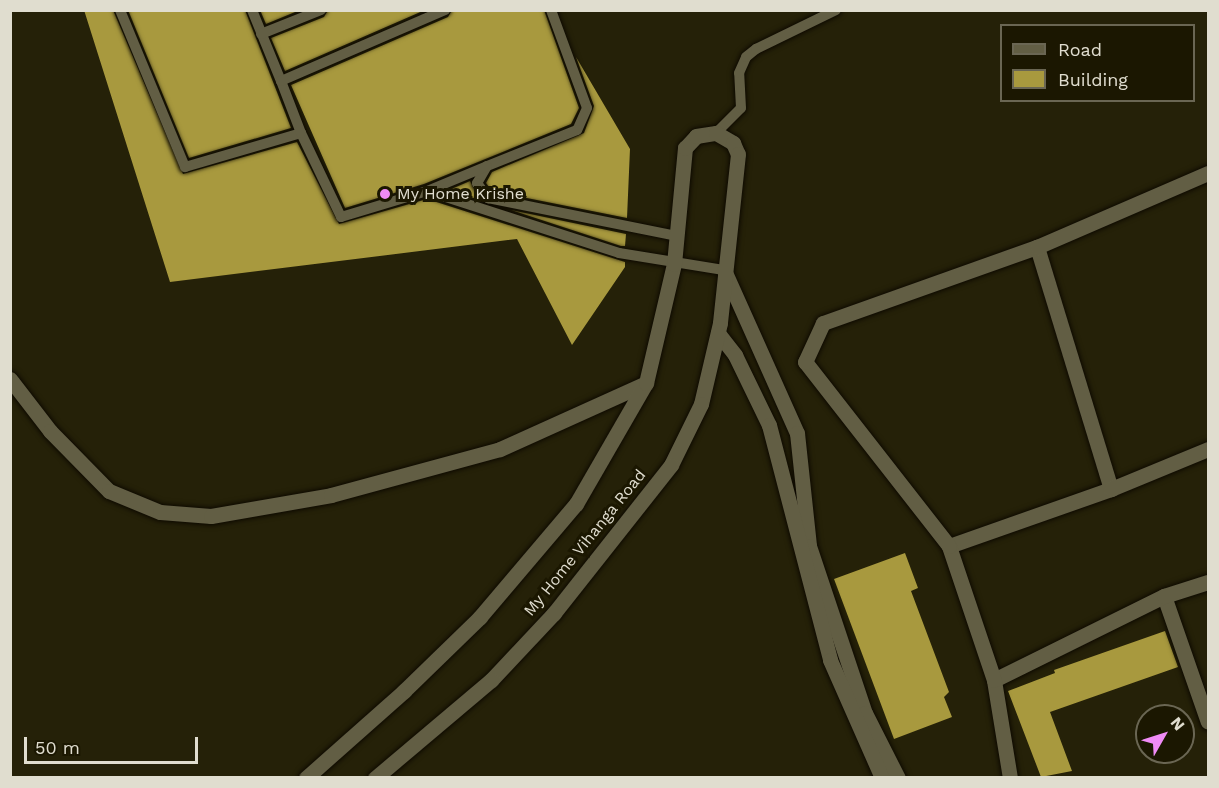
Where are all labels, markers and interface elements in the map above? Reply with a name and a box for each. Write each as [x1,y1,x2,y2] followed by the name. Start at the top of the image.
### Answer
[1000,24,1195,102] legend
[1058,39,1102,60] text: Road
[1058,69,1128,90] text: Building
[397,184,524,204] place label: My Home Krishe
[378,187,392,201] marker: My Home Krishe
[520,465,650,621] street label: My Home Vihanga Road
[1135,704,1195,764] north arrow
[1167,713,1189,734] text: N
[27,725,201,763] scale bar
[35,737,80,758] text: 50 m

